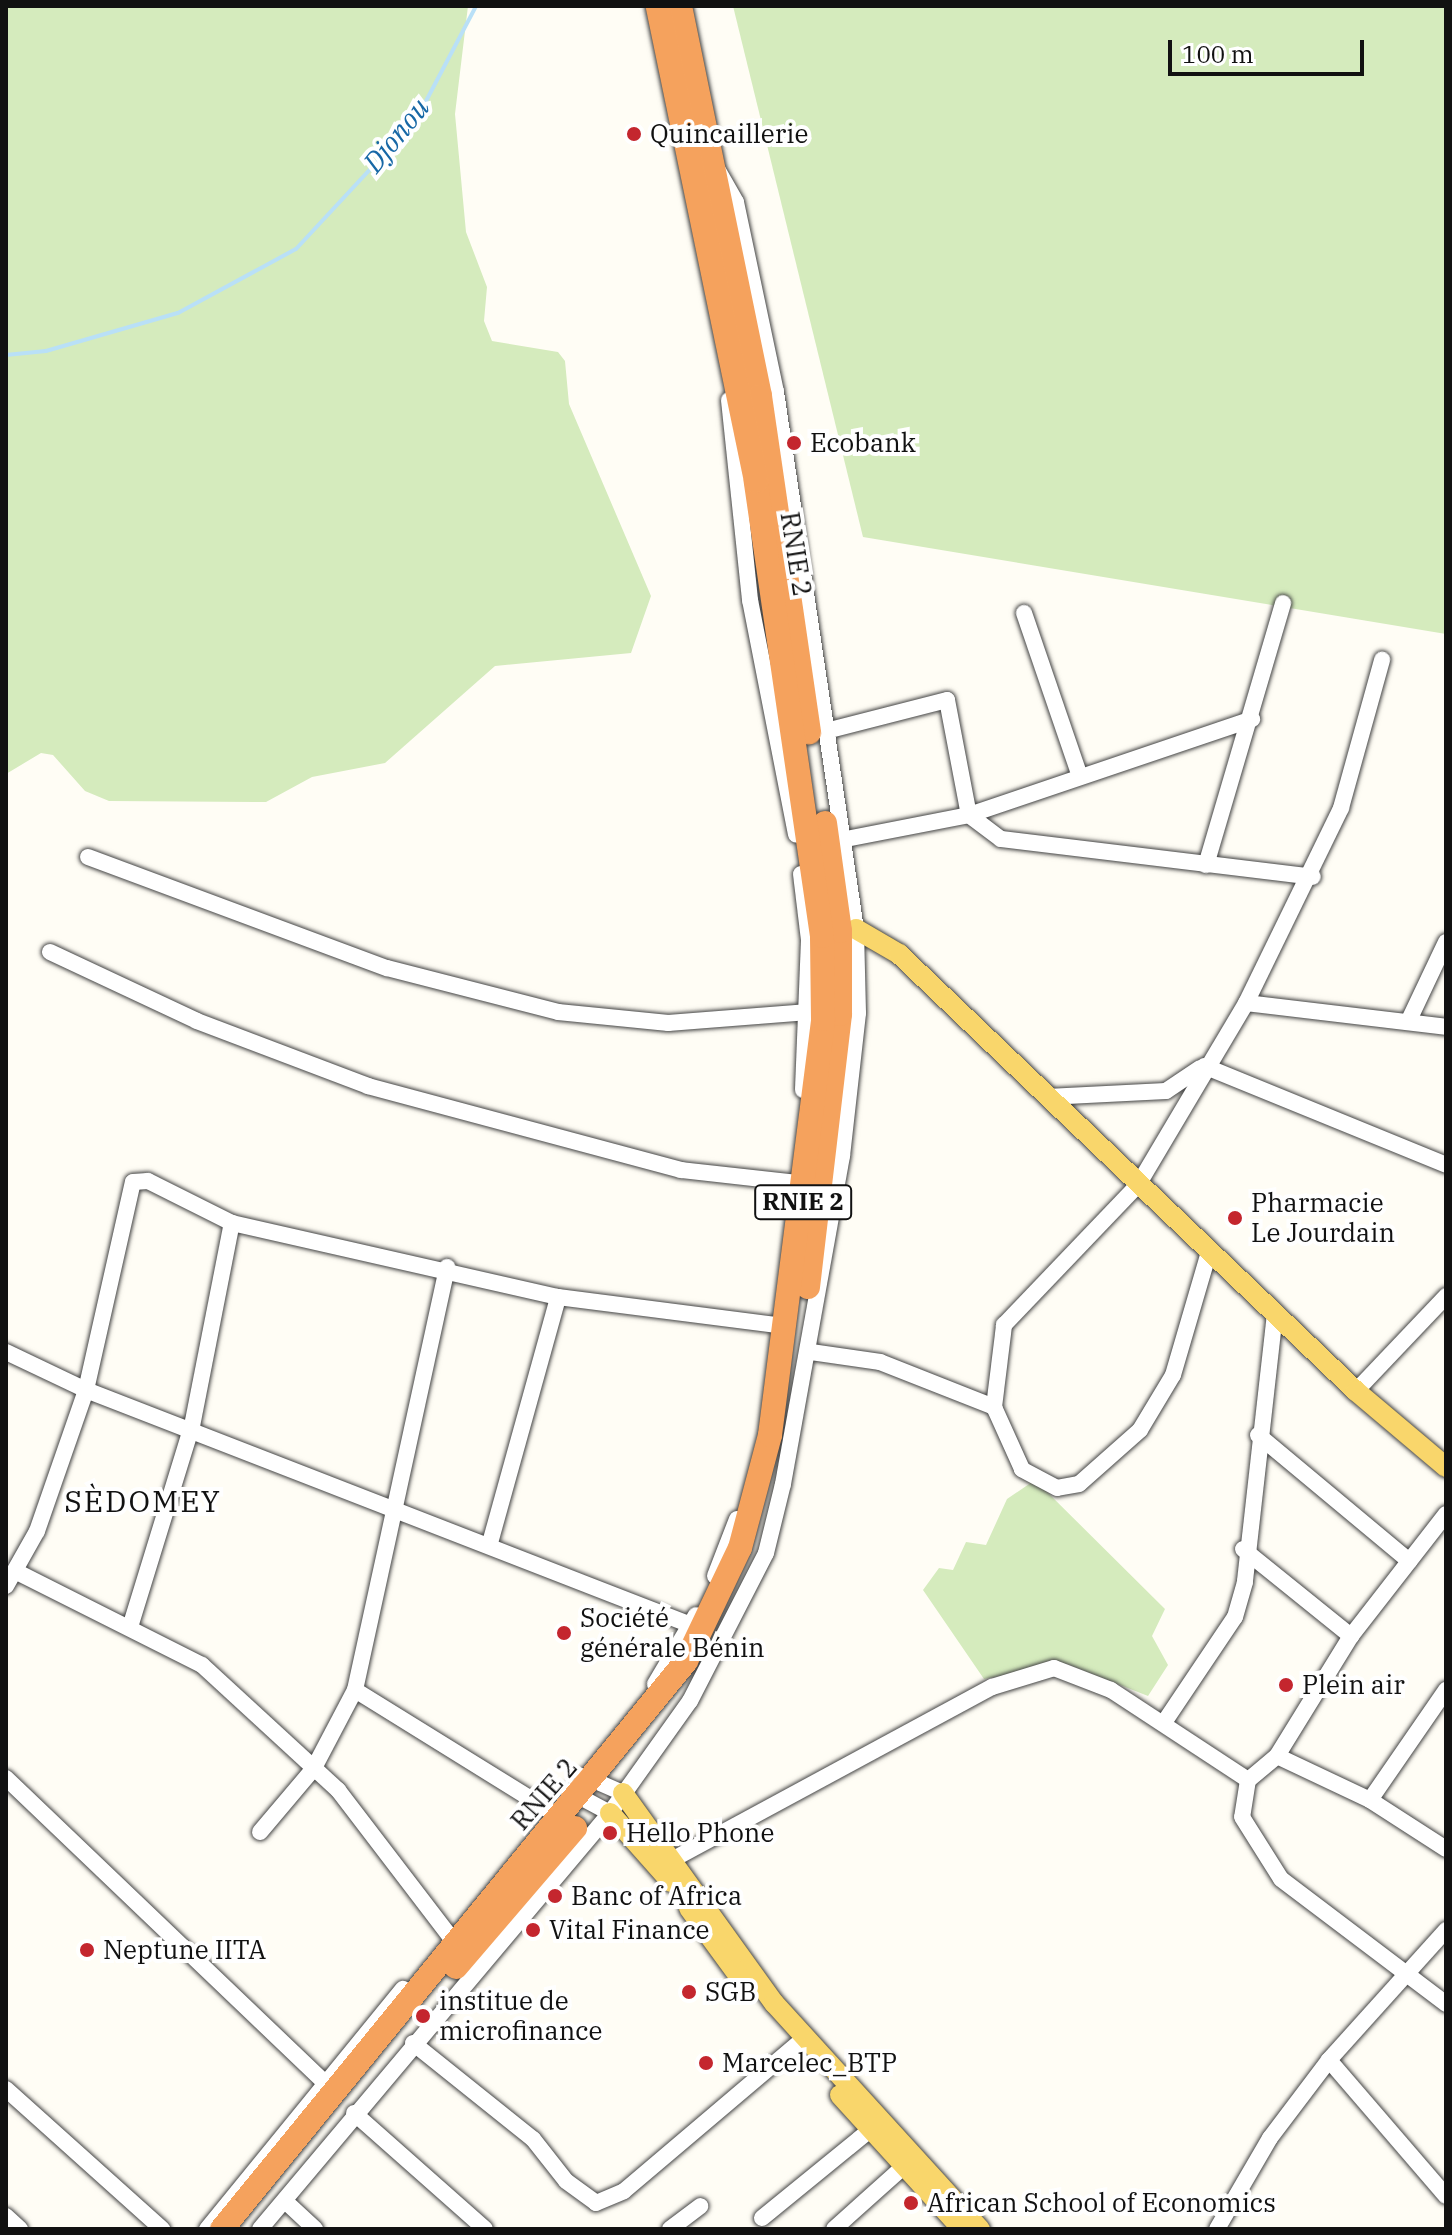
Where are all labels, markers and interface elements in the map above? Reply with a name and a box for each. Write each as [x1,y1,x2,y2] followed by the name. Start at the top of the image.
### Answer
[1172,24,1368,74] scale bar
[1182,38,1254,70] text: 100 m
[356,91,436,179] water label: Djonou
[650,118,808,150] place label: Quincaillerie
[625,125,643,143] marker: Quincaillerie
[810,427,916,459] place label: Ecobank
[785,434,803,452] marker: Ecobank
[774,510,818,598] street label: RNIE 2
[753,1182,853,1222] road number: RNIE 2
[1251,1187,1395,1248] place label: Pharmacie Le Jourdain
[1226,1209,1244,1227] marker: Pharmacie Le Jourdain
[64,1483,222,1519] district label: SÈDOMEY
[580,1602,765,1664] place label: Société générale Bénin
[555,1624,573,1642] marker: Société générale Bénin
[1302,1669,1405,1701] place label: Plein air
[1277,1676,1295,1694] marker: Plein air
[504,1752,584,1836] street label: RNIE 2
[626,1817,774,1849] place label: Hello Phone
[601,1824,619,1842] marker: Hello Phone
[571,1880,742,1912] place label: Banc of Africa
[546,1887,564,1905] marker: Banc of Africa
[549,1914,709,1946] place label: Vital Finance
[524,1921,542,1939] marker: Vital Finance
[103,1934,266,1966] place label: Neptune IITA
[78,1941,96,1959] marker: Neptune IITA
[705,1976,756,2008] place label: SGB
[680,1983,698,2001] marker: SGB
[439,1985,602,2046] place label: institue de microfinance
[414,2007,432,2025] marker: institue de microfinance
[722,2047,897,2079] place label: Marcelec_BTP
[697,2054,715,2072] marker: Marcelec_BTP
[927,2187,1276,2219] place label: African School of Economics
[902,2194,920,2212] marker: African School of Economics

